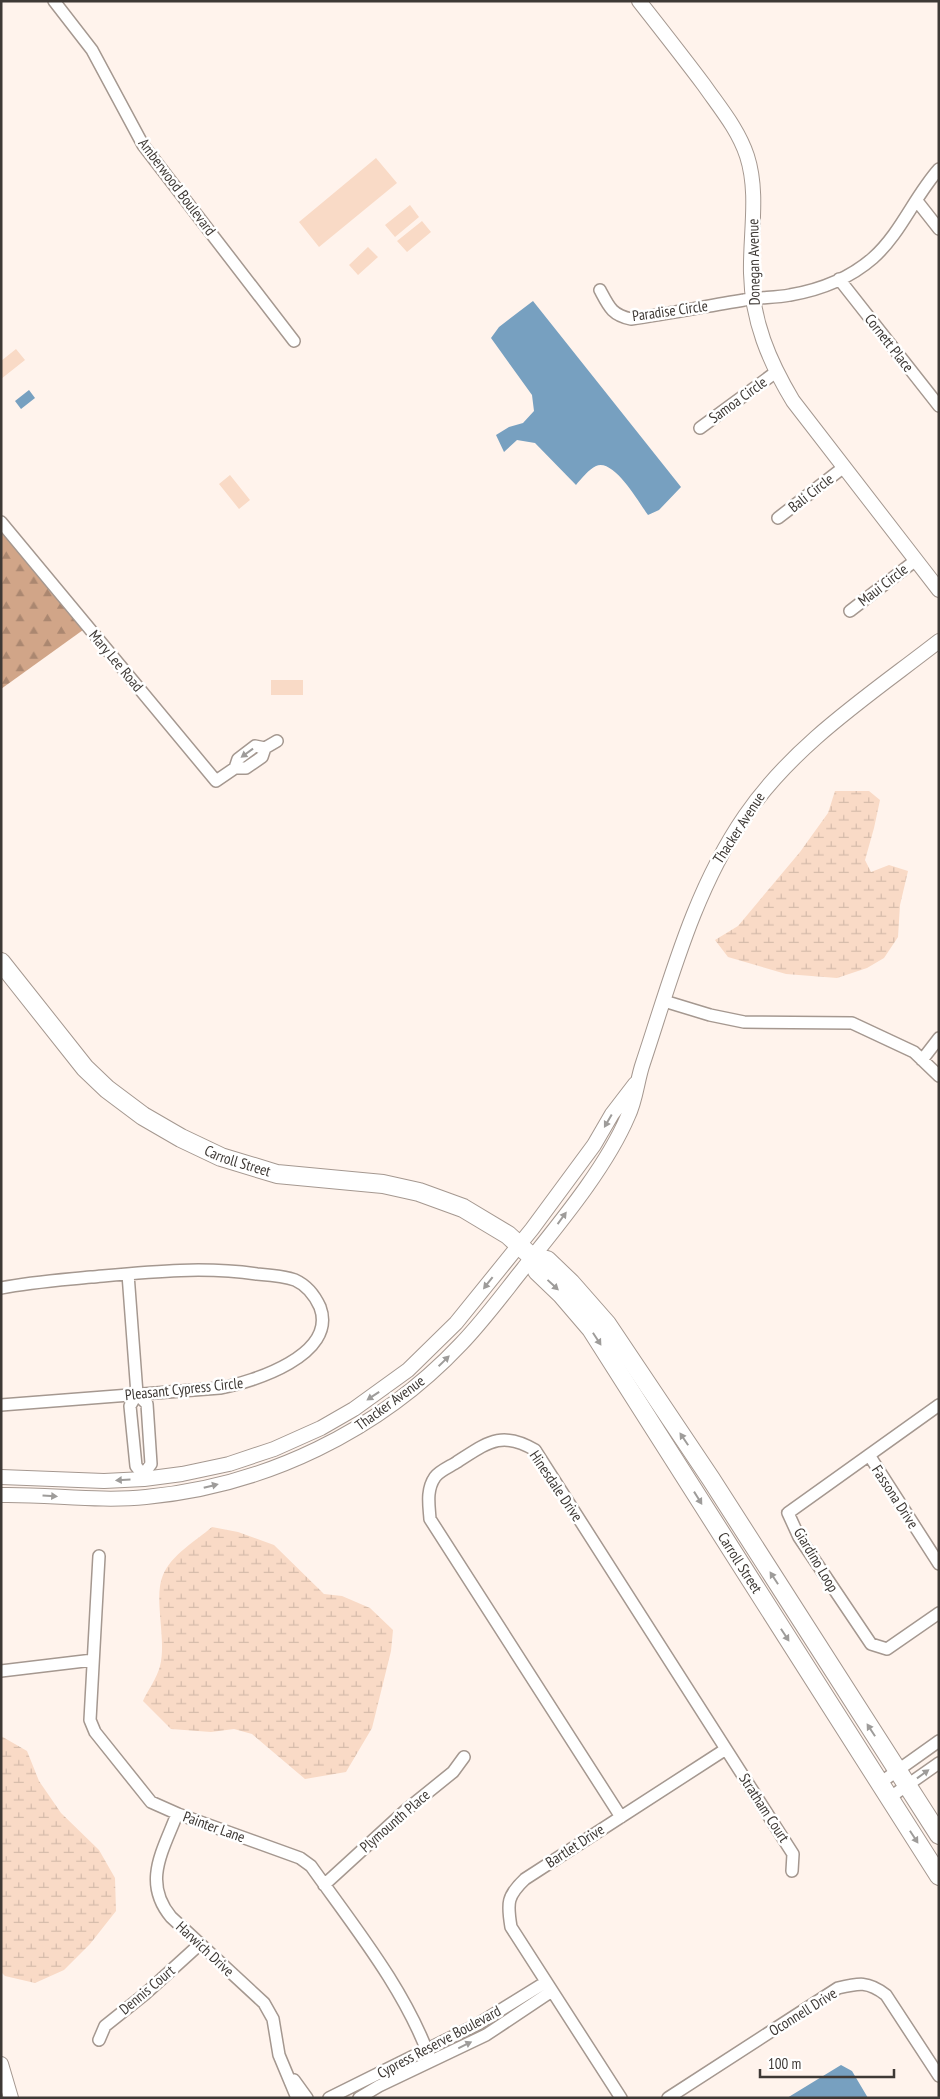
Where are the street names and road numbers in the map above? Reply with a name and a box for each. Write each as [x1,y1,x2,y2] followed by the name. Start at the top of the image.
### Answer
[135,134,220,239] street label: Amberwood Boulevard
[743,218,764,306] street label: Donegan Avenue
[631,296,709,325] street label: Paradise Circle
[861,310,918,376] street label: Cornett Place
[705,372,770,427] street label: Samoa Circle
[784,469,837,516] street label: Bali Circle
[854,559,911,610] street label: Maui Circle
[85,626,148,695] street label: Mary Lee Road
[708,788,769,867] street label: Thacker Avenue
[202,1141,273,1181] street label: Carroll Street
[351,1371,428,1434] street label: Thacker Avenue
[124,1373,244,1404] street label: Pleasant Cypress Circle
[526,1447,587,1525] street label: Hinesdale Drive
[868,1461,923,1532] street label: Fassona Drive
[790,1524,843,1595] street label: Giardino Loop
[714,1529,767,1597] street label: Carroll Street
[735,1770,794,1846] street label: Stratham Court
[356,1785,434,1856] street label: Plymounth Place
[181,1807,248,1846] street label: Painter Lane
[542,1820,608,1871] street label: Bartlet Drive
[172,1917,238,1980] street label: Harwich Drive
[115,1961,178,2018] street label: Dennis Court
[765,1983,840,2040] street label: Oconnell Drive
[374,2001,504,2082] street label: Cypress Reserve Boulevard

